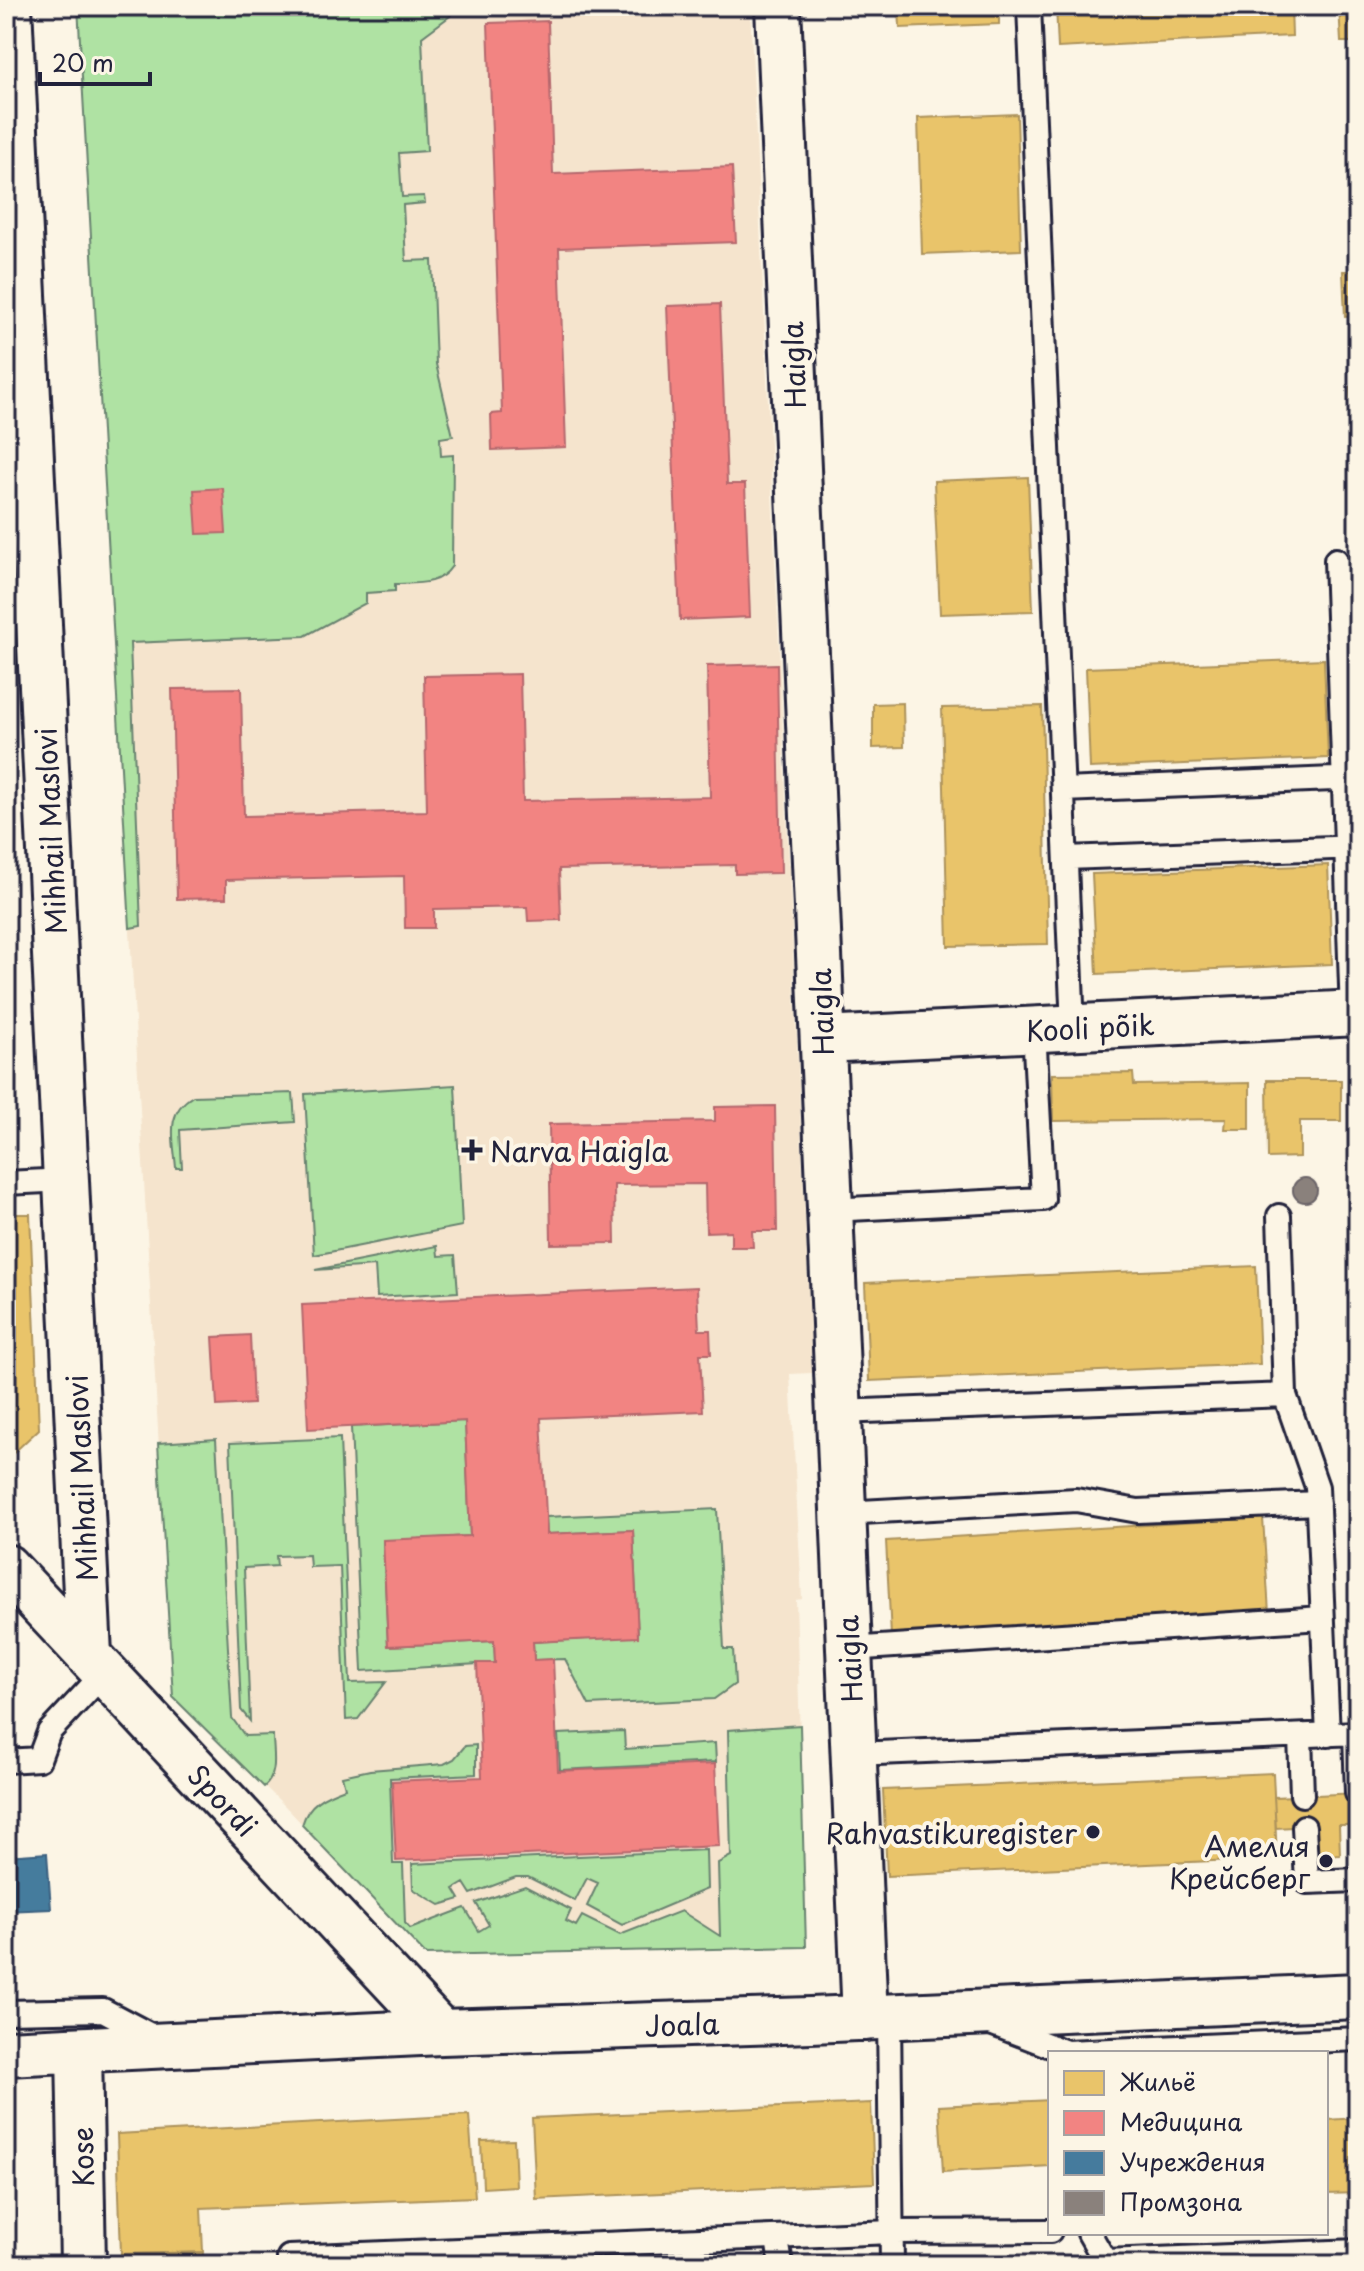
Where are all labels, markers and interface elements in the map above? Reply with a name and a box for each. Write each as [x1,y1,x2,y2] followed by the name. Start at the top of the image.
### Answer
[40,36,150,86] scale bar
[52,44,114,80] text: 20 m
[770,320,816,409] street label: Haigla
[23,727,77,935] street label: Mihhail Maslovi
[798,967,844,1056] street label: Haigla
[1024,1002,1156,1052] street label: Kooli põik
[490,1129,669,1172] place label: Narva Haigla
[461,1139,483,1161] marker: Narva Haigla
[54,1374,108,1582] street label: Mihhail Maslovi
[825,1614,873,1704] street label: Haigla
[178,1754,268,1846] street label: Spordi
[826,1811,1077,1854] place label: Rahvastikuregister
[1084,1823,1102,1841] marker: Rahvastikuregister
[1169,1824,1311,1899] place label: Амелия Крейсберг
[1317,1852,1335,1870] marker: Амелия Крейсберг
[644,2001,720,2047] street label: Joala
[1048,2051,1328,2235] legend
[1119,2063,1196,2099] text: Жильё
[1120,2103,1242,2139] text: Медицина
[60,2127,104,2187] street label: Kose
[1120,2143,1266,2179] text: Учреждения
[1120,2183,1242,2219] text: Промзона

